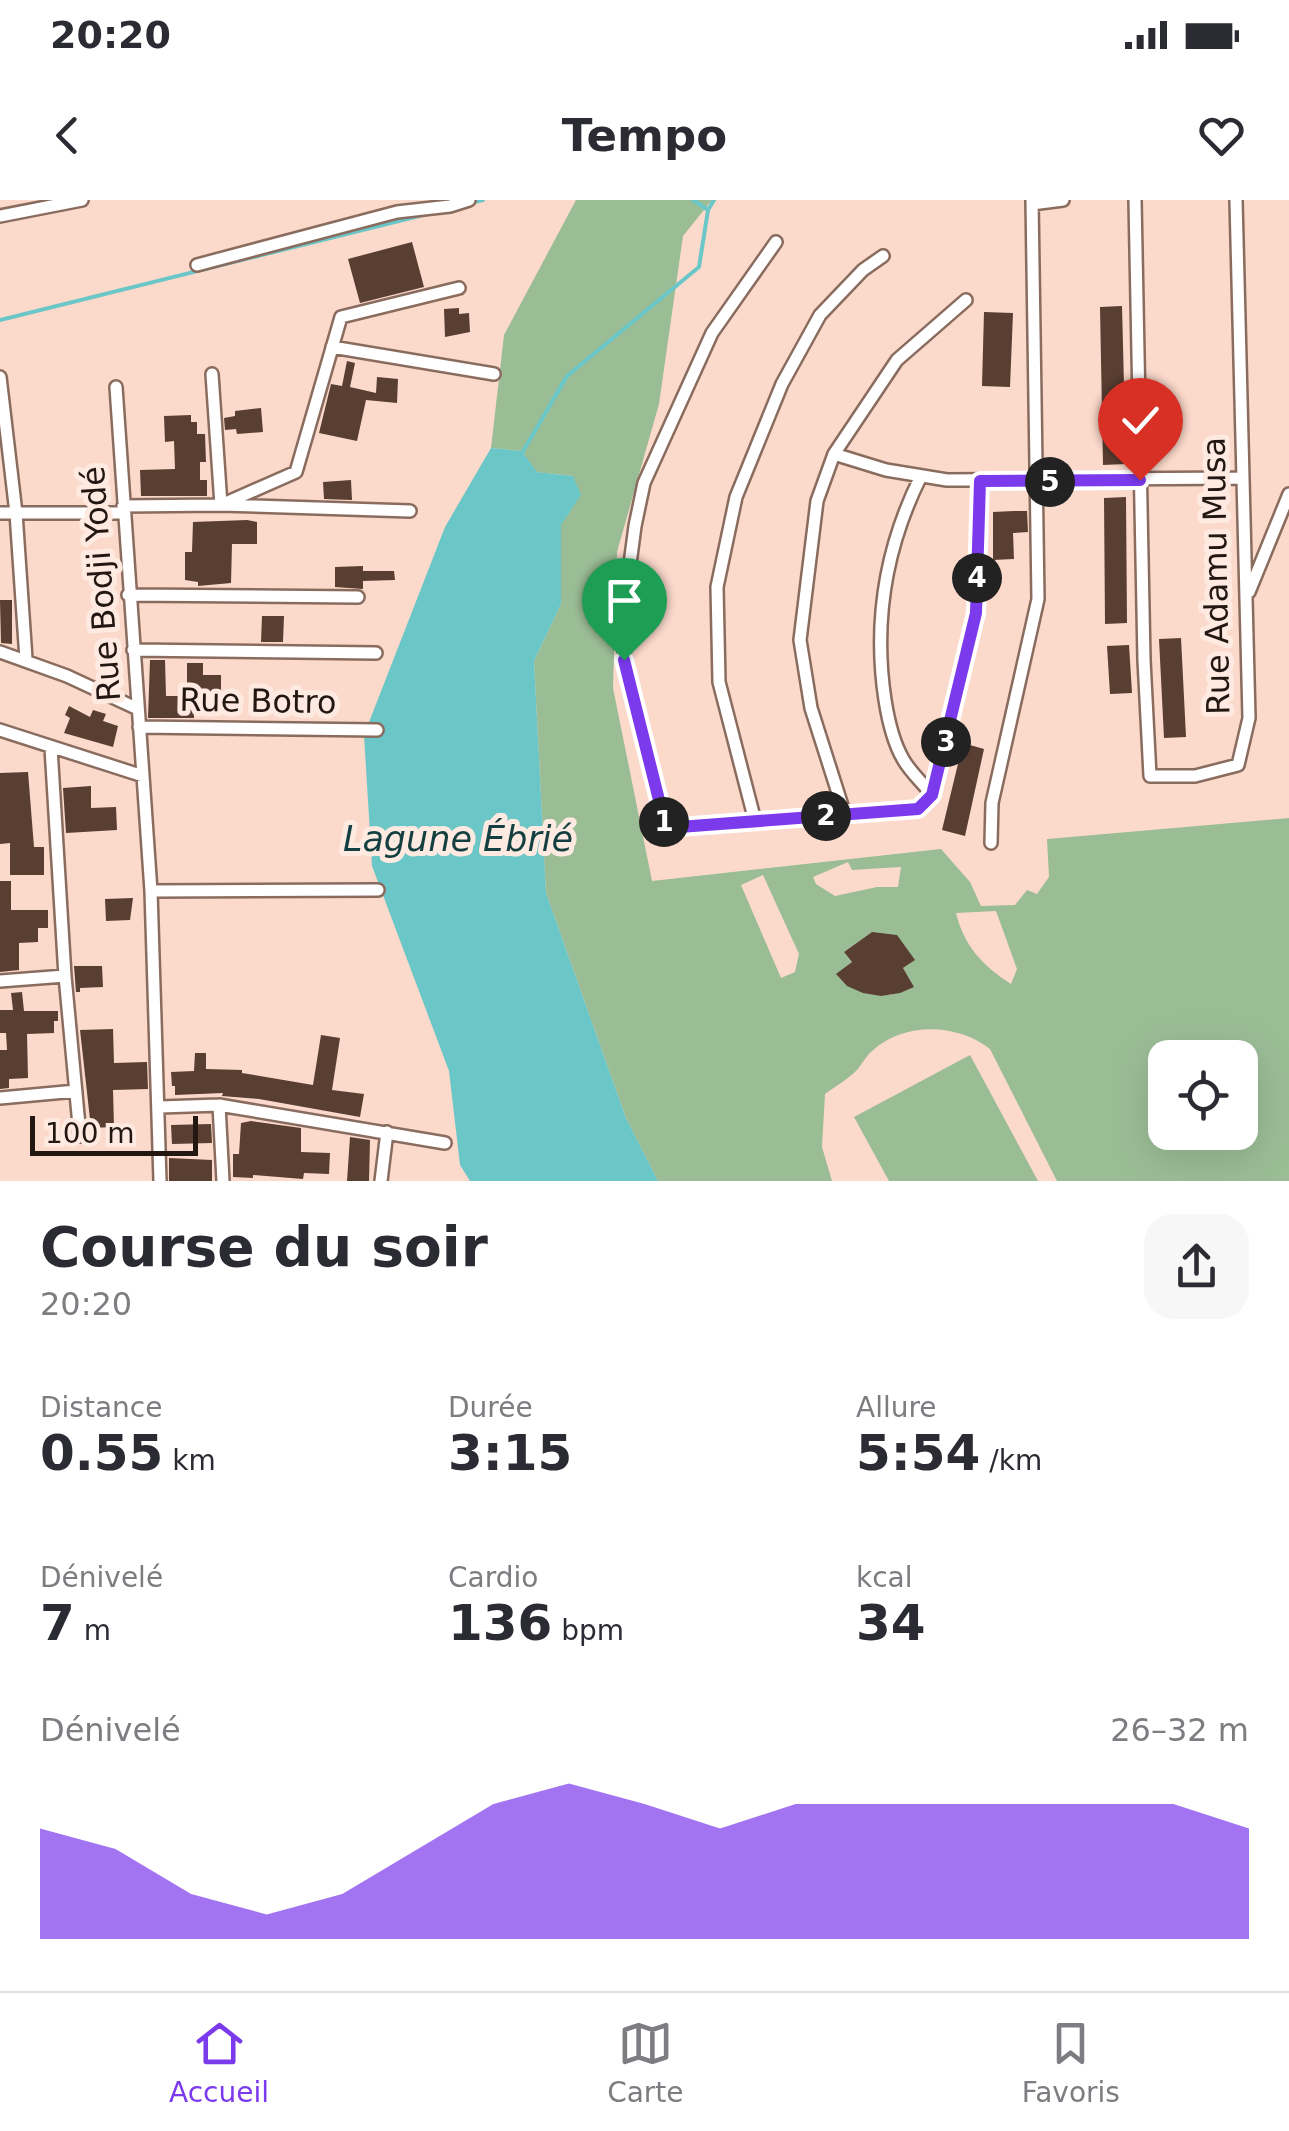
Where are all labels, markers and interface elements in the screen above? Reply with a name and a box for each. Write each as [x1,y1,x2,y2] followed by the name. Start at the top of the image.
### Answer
[50,13,171,57] text: 20:20
[40,108,95,163] icon: back
[1194,108,1249,163] icon: heart
[562,109,727,162] text: Tempo
[1098,378,1183,481] pin
[1113,393,1168,448] icon: check
[1195,437,1237,715] street label: Rue Adamu Musa
[1025,457,1075,507] pin: 5
[74,465,128,703] street label: Rue Bodji Yodé
[1040,465,1060,498] text: 5
[952,553,1002,603] pin: 4
[582,558,667,661] pin
[967,561,987,594] text: 4
[597,573,652,628] icon: arrive
[179,681,337,721] street label: Rue Botro
[921,717,971,767] pin: 3
[936,725,956,758] text: 3
[801,791,851,841] pin: 2
[639,797,689,847] pin: 1
[816,799,836,832] text: 2
[654,805,674,838] text: 1
[343,818,573,859] water label: Lagune Ébrié
[1148,1040,1258,1150] map controls
[1148,1040,1258,1150] button: locate
[30,1111,198,1156] scale bar
[45,1117,135,1150] text: 100 m
[1144,1214,1249,1319] button: share
[40,1215,488,1279] text: Course du soir
[40,1285,132,1323] text: 20:20
[40,1391,162,1424] text: Distance
[448,1391,533,1424] text: Durée
[856,1391,937,1424] text: Allure
[40,1424,163,1482] text: 0.55
[448,1424,572,1482] text: 3:15
[856,1424,980,1482] text: 5:54
[163,1444,216,1477] text: km
[980,1444,1042,1477] text: /km
[40,1561,163,1594] text: Dénivelé
[448,1561,538,1594] text: Cardio
[856,1561,913,1594] text: kcal
[40,1594,75,1652] text: 7
[448,1594,552,1652] text: 136
[856,1594,926,1652] text: 34
[75,1614,111,1647] text: m
[552,1614,624,1647] text: bpm
[40,1711,181,1749] text: Dénivelé
[1110,1711,1249,1749] text: 26–32 m
[169,2016,269,2109] tab: Accueil
[607,2016,684,2109] tab: Carte
[1022,2016,1120,2109] tab: Favoris

